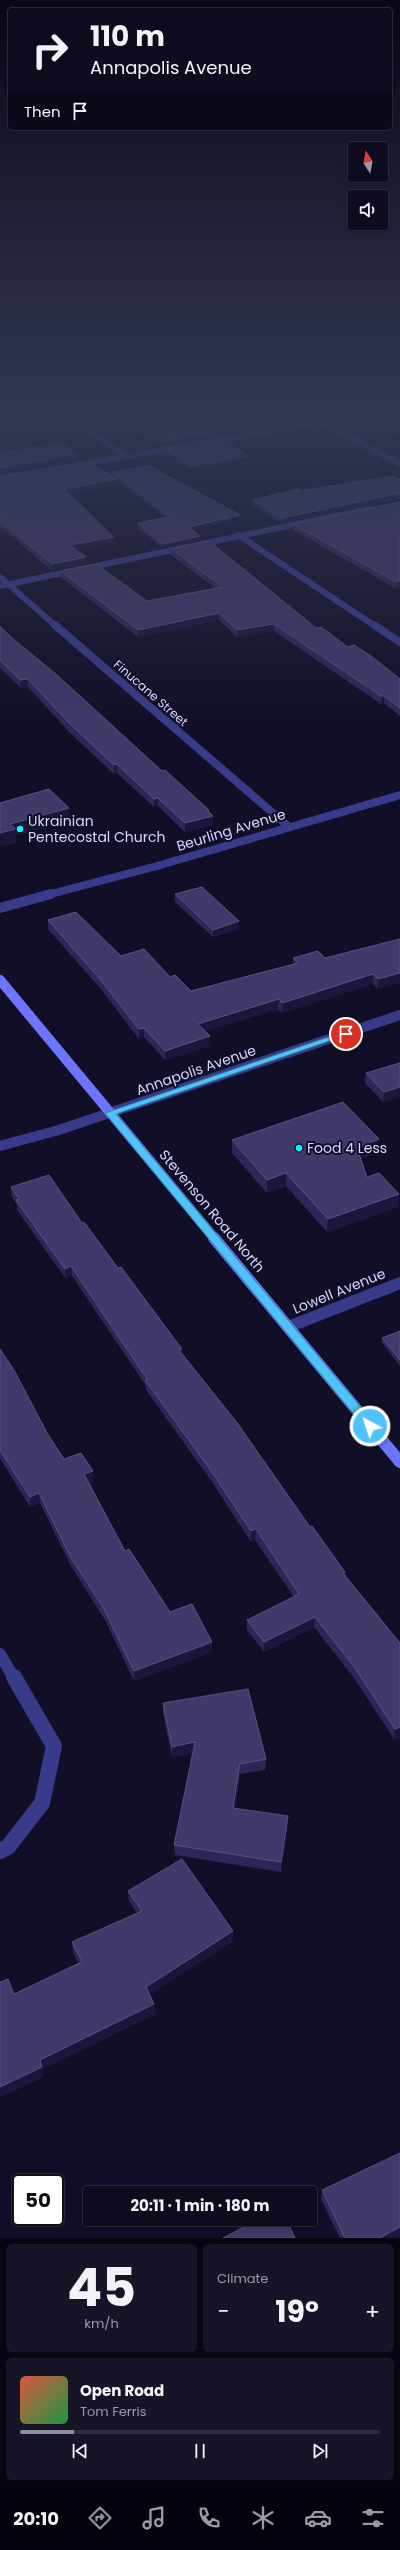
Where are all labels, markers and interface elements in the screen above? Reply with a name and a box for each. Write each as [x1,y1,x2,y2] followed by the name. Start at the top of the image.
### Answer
[90,17,165,56] text: 110 m
[24,24,76,76] icon: right
[90,55,252,80] text: Annapolis Avenue
[69,100,91,122] icon: arrive
[24,101,61,122] text: Then
[348,142,388,182] north arrow
[348,142,388,230] map controls
[348,190,388,230] button: sound
[110,656,192,730] street label: Finucane Street
[174,804,288,856] street label: Beurling Avenue
[28,811,165,847] place label: Ukrainian Pentecostal Church
[15,824,25,834] marker: Ukrainian Pentecostal Church
[329,1017,363,1051] pin
[335,1023,357,1045] icon: arrive
[133,1040,259,1100] street label: Annapolis Avenue
[307,1138,387,1158] place label: Food 4 Less
[294,1143,304,1153] marker: Food 4 Less
[155,1145,269,1277] street label: Stevenson Road North
[290,1263,389,1319] street label: Lowell Avenue
[349,1405,391,1447] position arrow
[12,2174,64,2226] speed limit sign: 50
[130,2195,270,2216] text: 20:11 · 1 min · 180 m
[67,2251,136,2324] text: 45
[217,2269,268,2288] text: Climate
[275,2290,319,2333] text: 19°
[217,2296,229,2327] text: −
[365,2296,380,2327] text: +
[84,2314,119,2333] text: km/h
[80,2380,164,2401] text: Open Road
[80,2402,147,2421] text: Tom Ferris
[69,2440,91,2462] icon: previous
[189,2440,211,2462] icon: pause
[309,2440,331,2462] icon: next
[86,2504,114,2532] icon: directions
[140,2504,168,2532] icon: music
[195,2504,223,2532] icon: phone
[249,2504,277,2532] icon: climate
[304,2504,332,2532] icon: car
[359,2504,387,2532] icon: filters
[13,2506,59,2531] text: 20:10

